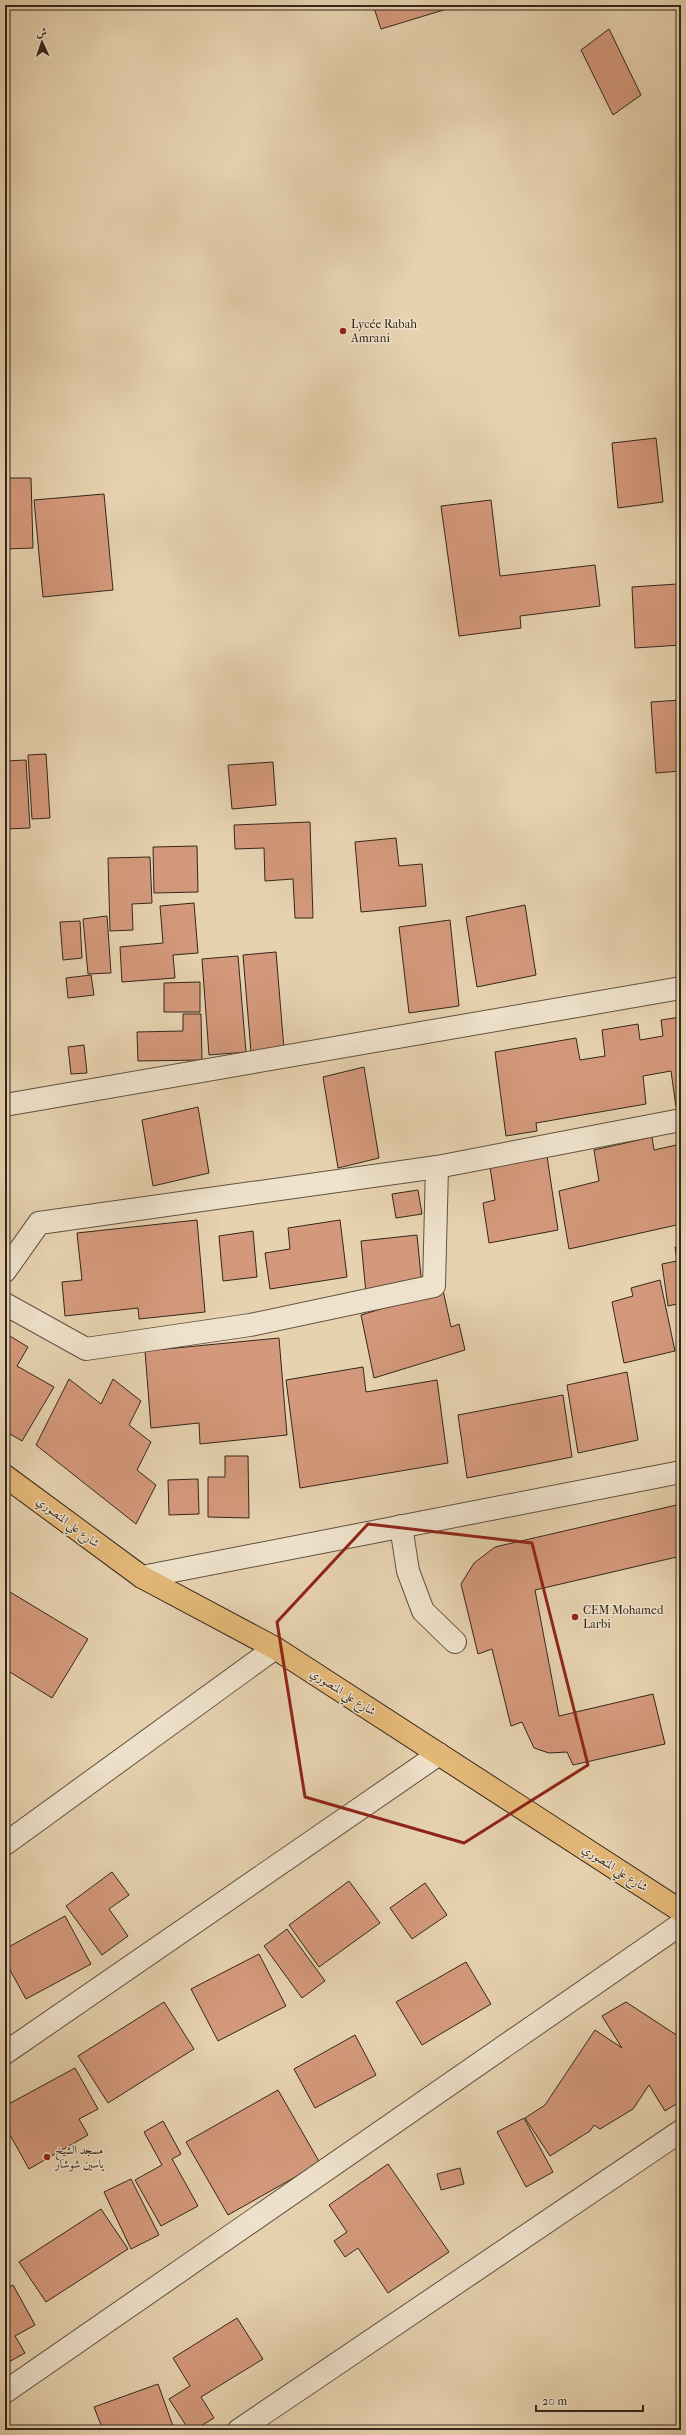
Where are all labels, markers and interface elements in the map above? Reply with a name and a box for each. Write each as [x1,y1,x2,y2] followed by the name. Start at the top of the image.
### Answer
[22,22,62,62] north arrow
[36,26,47,39] text: ش
[350,317,417,345] place label: Lycée Rabah Amrani
[338,326,348,336] marker: Lycée Rabah Amrani
[31,1494,102,1554] street label: شارع علي المنصوري
[583,1603,664,1631] place label: CEM Mohamed Larbi
[570,1612,580,1622] marker: CEM Mohamed Larbi
[305,1666,378,1723] street label: شارع علي المنصوري
[577,1842,650,1899] street label: شارع علي المنصوري
[54,2143,105,2172] place label: مسجد الشيخ ياسين شوشار
[42,2152,52,2162] marker: مسجد الشيخ ياسين شوشار
[536,2387,643,2413] scale bar
[542,2394,567,2408] text: 20 m

